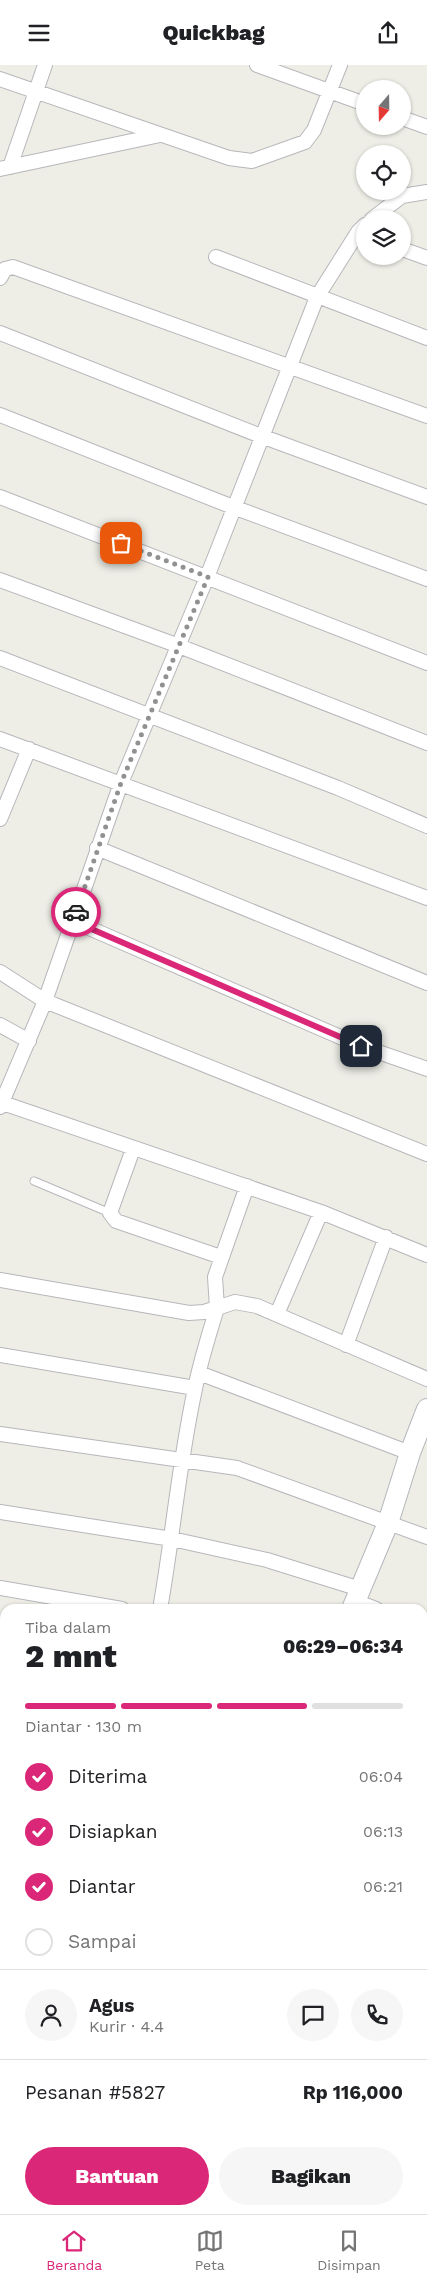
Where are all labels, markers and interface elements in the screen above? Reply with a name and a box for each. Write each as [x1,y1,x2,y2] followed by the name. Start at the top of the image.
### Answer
[25,19,53,47] icon: menu
[374,19,402,47] icon: share
[162,20,265,45] text: Quickbag
[356,80,411,135] north arrow
[356,80,411,265] map controls
[356,145,411,200] button: locate
[356,210,411,265] button: layers
[100,522,142,564] pin
[107,529,135,557] icon: bag
[51,887,101,937] courier
[62,898,90,926] icon: car
[340,1025,382,1067] pin
[347,1032,375,1060] icon: home
[25,1618,111,1637] text: Tiba dalam
[283,1635,403,1658] text: 06:29–06:34
[25,1637,117,1675] text: 2 mnt
[25,1717,142,1736] text: Diantar · 130 m
[25,1763,53,1791] icon: check
[68,1765,147,1788] text: Diterima
[359,1767,403,1786] text: 06:04
[25,1818,53,1846] icon: check
[68,1820,158,1843] text: Disiapkan
[363,1822,403,1841] text: 06:13
[25,1873,53,1901] icon: check
[68,1875,136,1898] text: Diantar
[363,1877,403,1896] text: 06:21
[68,1930,137,1953] text: Sampai
[25,1989,77,2041] button: person
[287,1989,339,2041] button: chat
[351,1989,403,2041] button: phone
[89,1994,134,2017] text: Agus
[89,2017,164,2036] text: Kurir · 4.4
[25,2081,165,2104] text: Pesanan #5827
[303,2081,403,2104] text: Rp 116,000
[25,2147,209,2205] button: Bantuan
[219,2147,403,2205] button: Bagikan
[46,2227,102,2273] tab: Beranda
[195,2227,225,2273] tab: Peta
[317,2227,381,2273] tab: Disimpan

